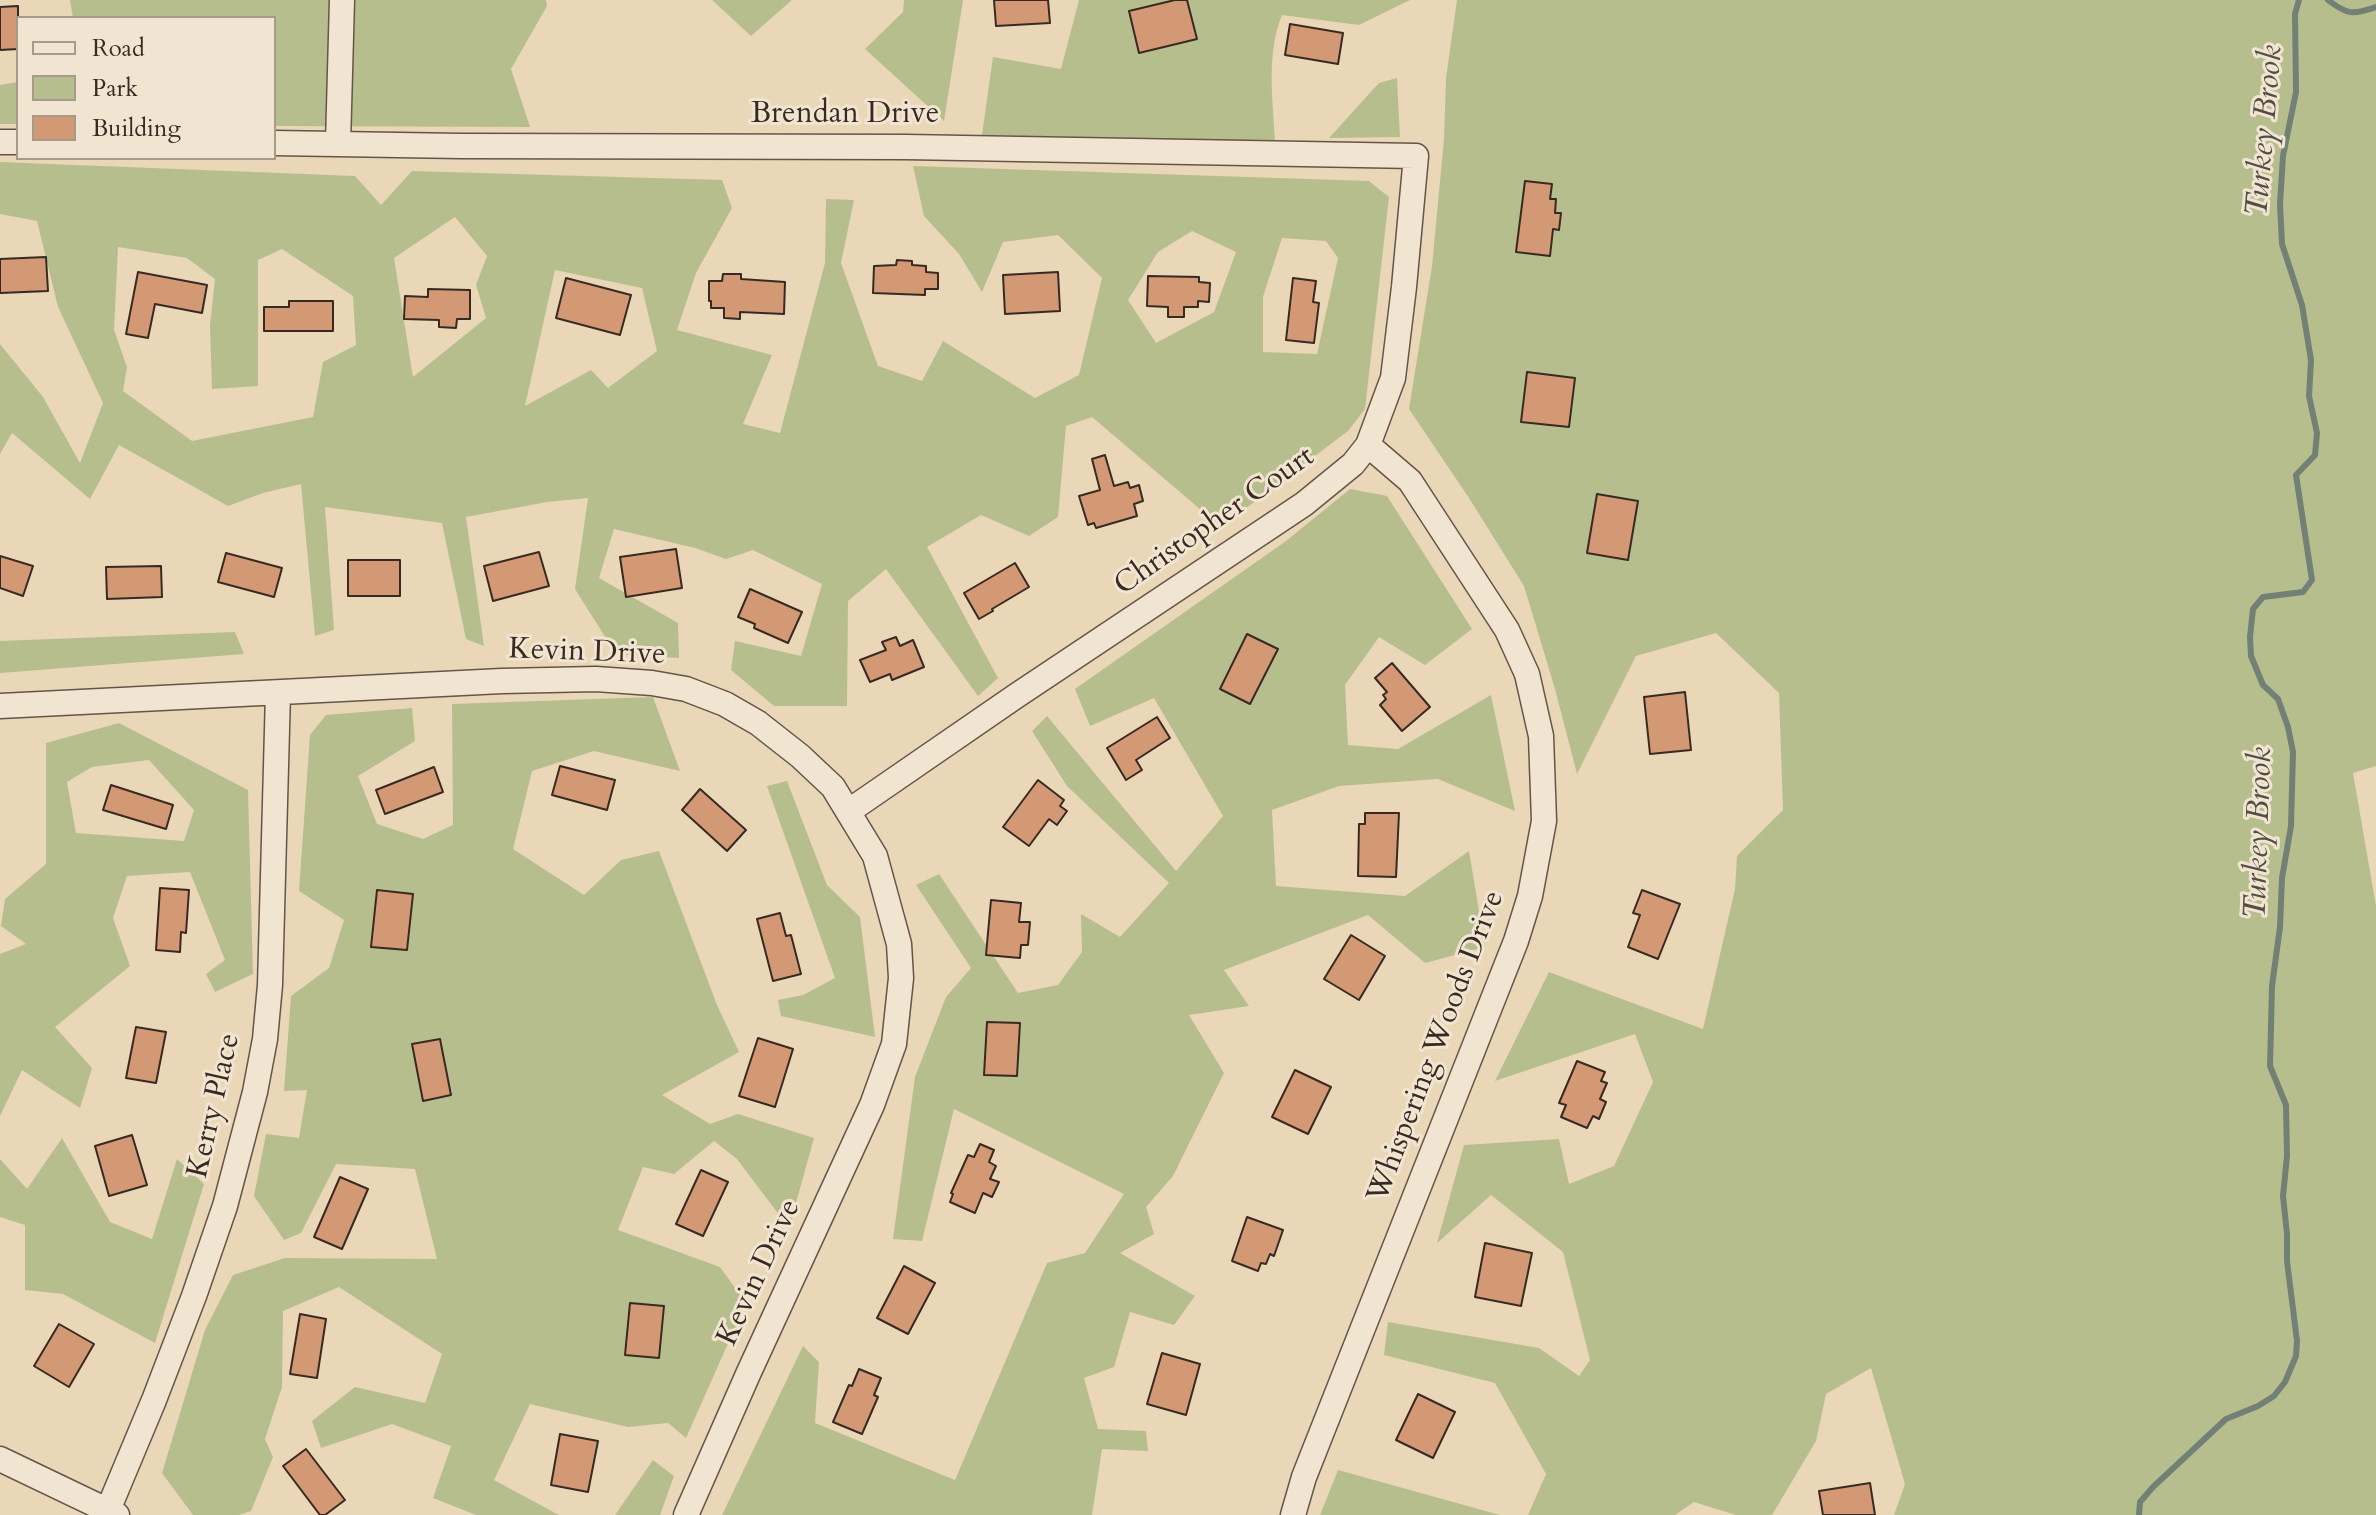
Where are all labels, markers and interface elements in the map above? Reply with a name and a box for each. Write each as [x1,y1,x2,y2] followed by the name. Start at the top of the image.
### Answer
[16,16,276,160] legend
[92,32,145,65] text: Road
[2239,44,2293,218] water label: Turkey Brook
[92,72,138,105] text: Park
[751,97,939,133] street label: Brendan Drive
[92,112,181,145] text: Building
[1108,440,1322,604] street label: Christopher Court
[508,632,666,674] street label: Kevin Drive
[2238,746,2282,920] water label: Turkey Brook
[1361,886,1513,1208] street label: Whispering Woods Drive
[181,1030,249,1182] street label: Kerry Place
[710,1194,810,1352] street label: Kevin Drive

